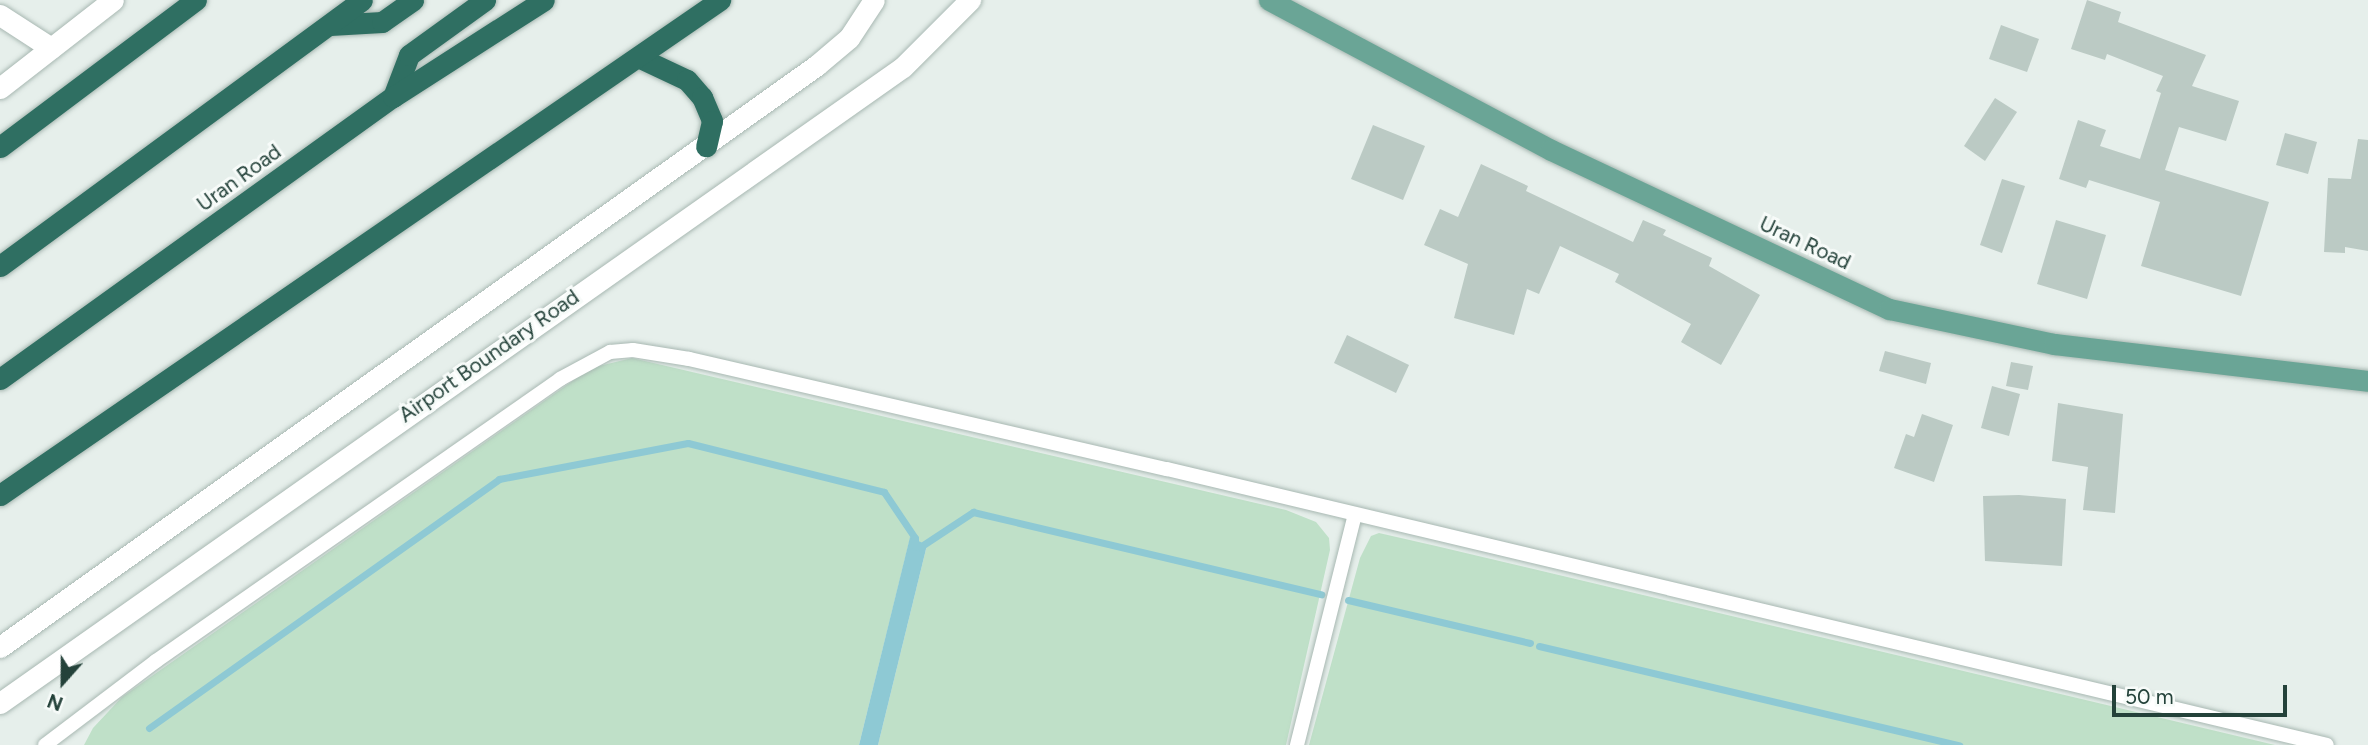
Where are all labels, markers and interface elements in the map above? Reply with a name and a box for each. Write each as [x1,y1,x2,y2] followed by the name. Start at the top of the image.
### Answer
[192,139,286,217] street label: Uran Road
[1755,211,1855,275] street label: Uran Road
[394,284,584,428] street label: Airport Boundary Road
[28,647,98,717] north arrow
[2116,672,2291,716] scale bar
[2125,684,2174,709] text: 50 m
[44,689,66,715] text: N

